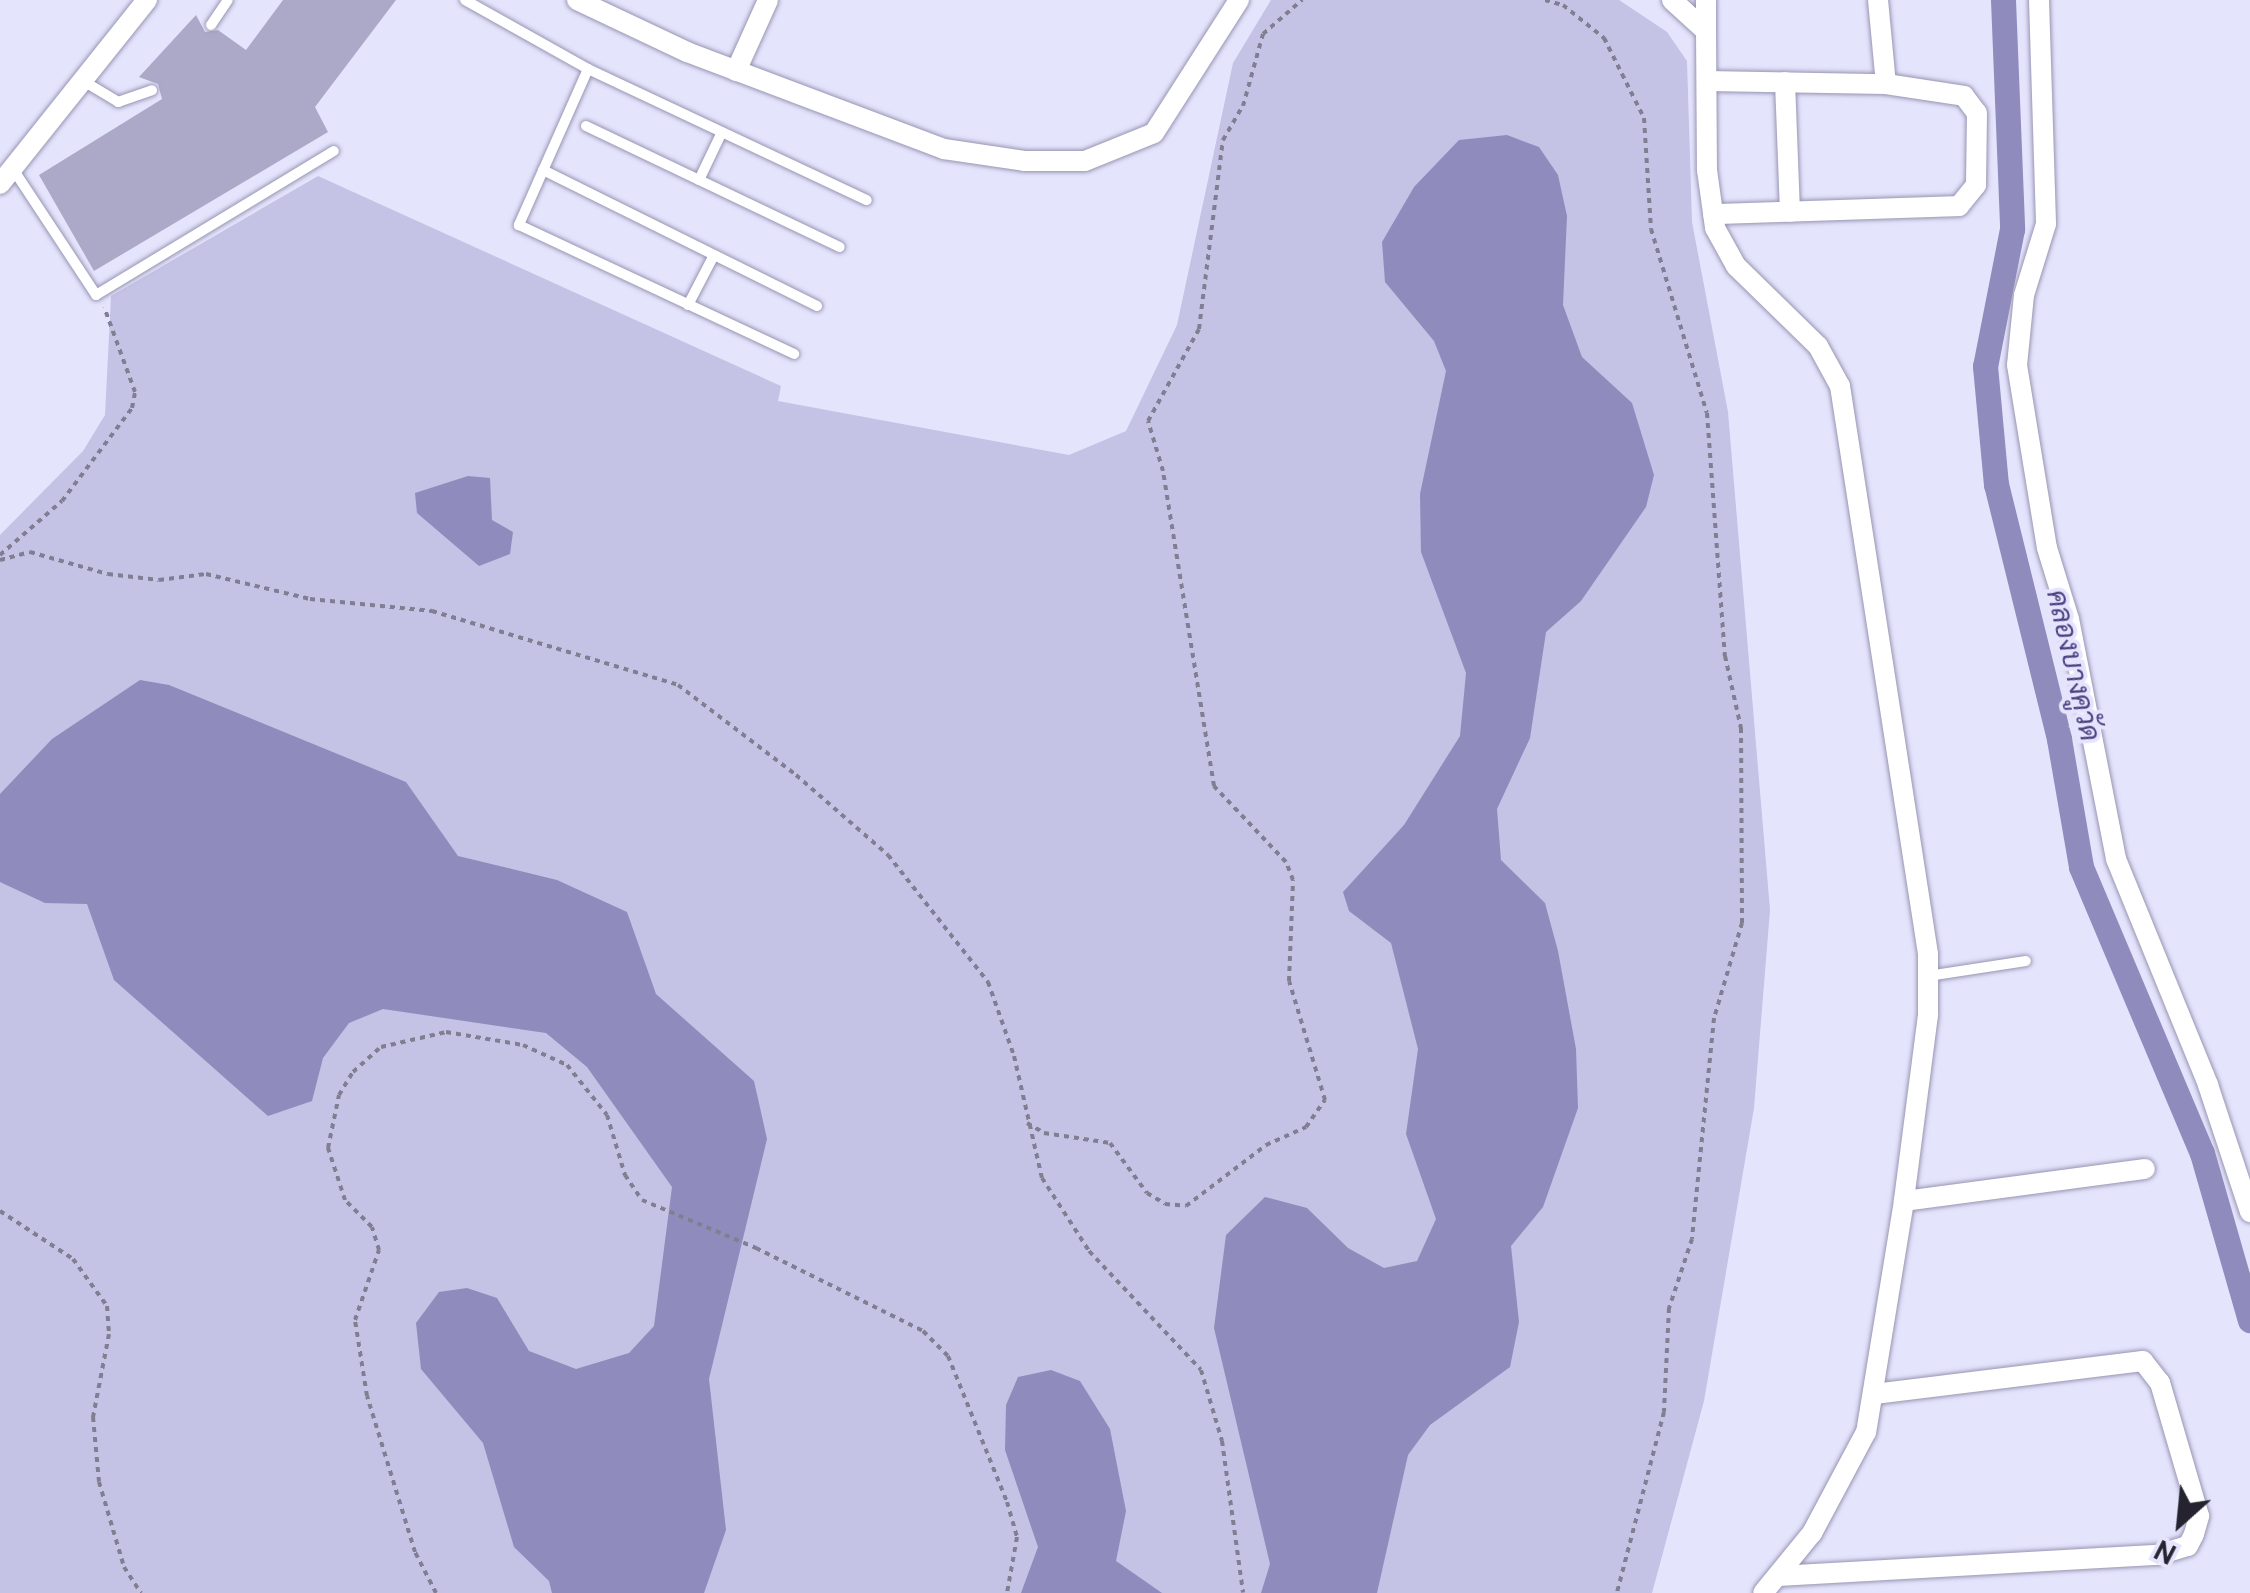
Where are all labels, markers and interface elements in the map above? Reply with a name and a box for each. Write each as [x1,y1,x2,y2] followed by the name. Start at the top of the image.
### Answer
[2037,587,2105,745] water label: คลองบางคูวัด
[2130,1473,2230,1573] north arrow
[2149,1529,2184,1570] text: N

